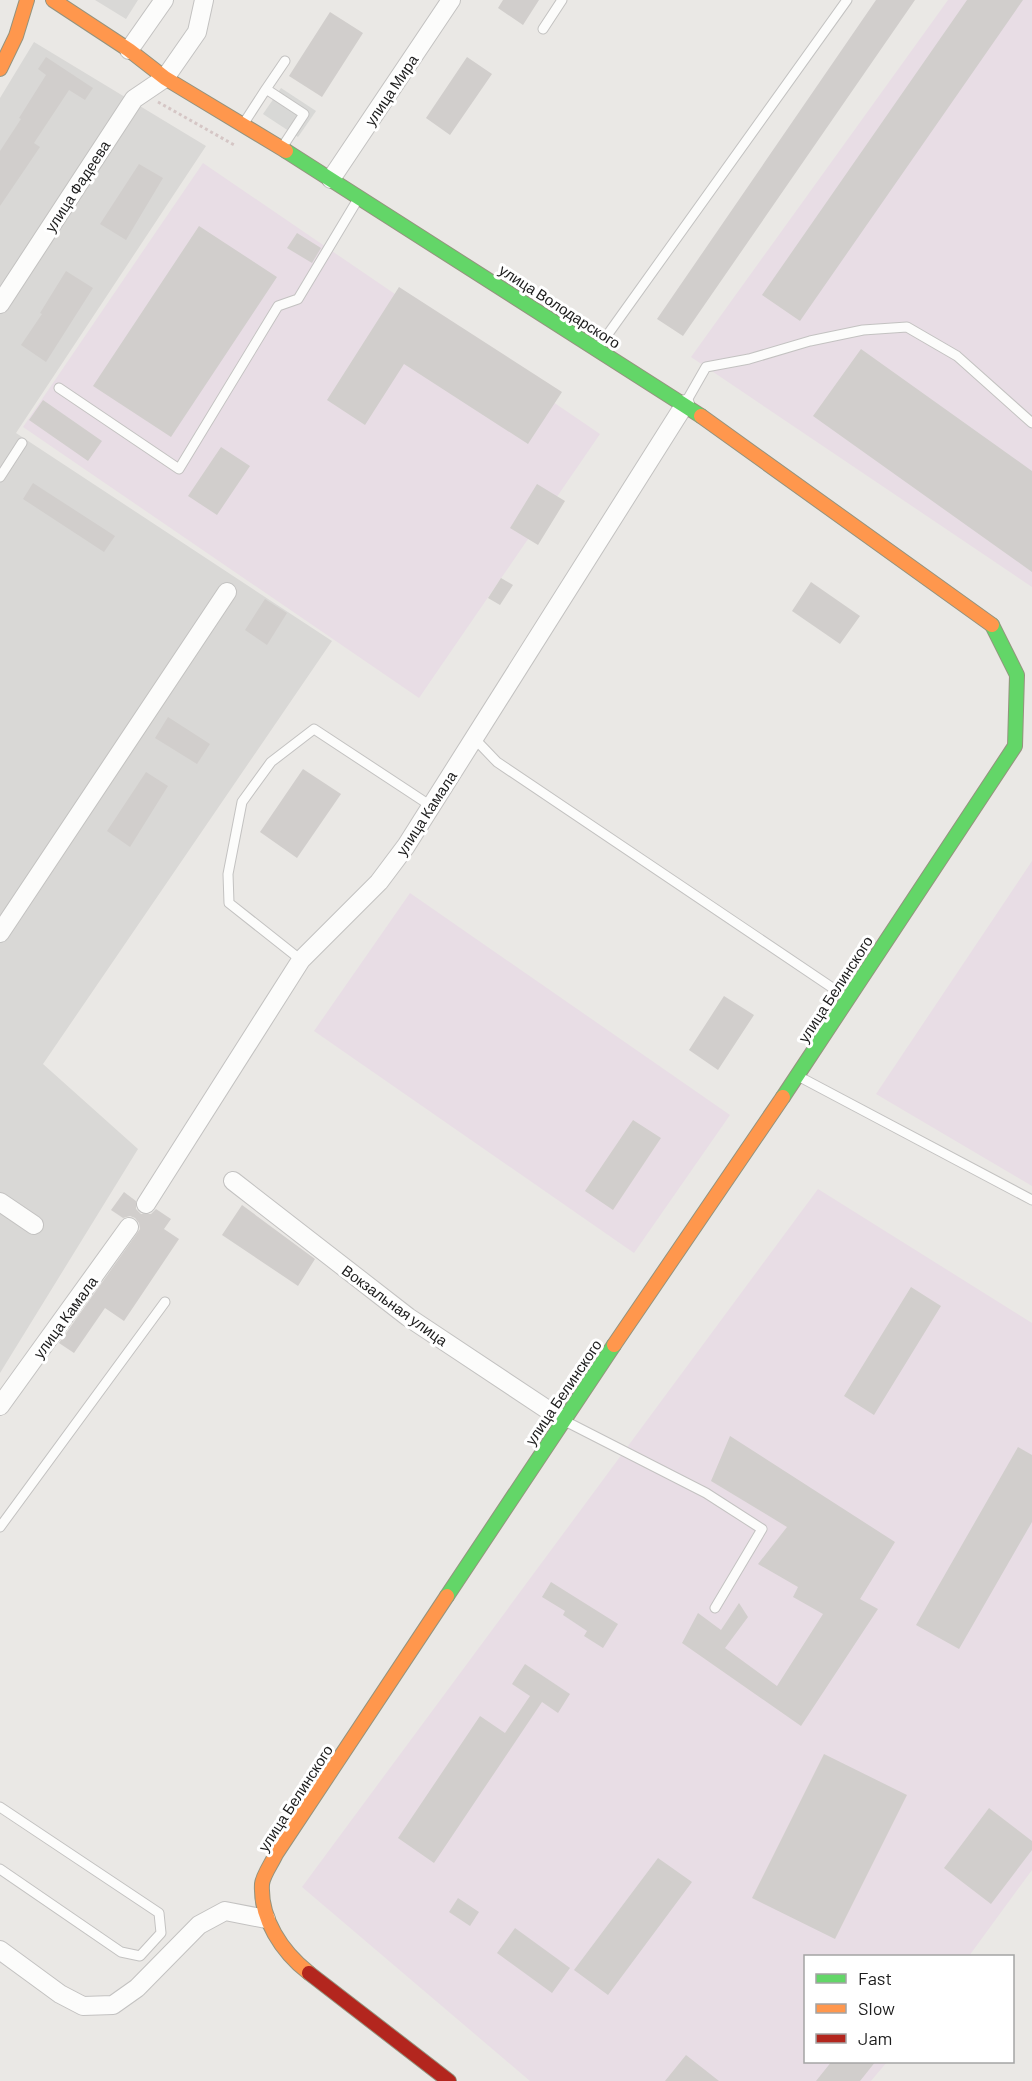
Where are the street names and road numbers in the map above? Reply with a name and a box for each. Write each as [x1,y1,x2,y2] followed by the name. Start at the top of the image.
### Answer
[361,51,422,129] street label: улица Мира
[41,136,114,235] street label: улица Фадеева
[496,260,624,352] street label: улица Володарского
[392,767,460,859] street label: улица Камала
[794,932,876,1046] street label: улица Белинского
[339,1261,452,1350] street label: Вокзальная улица
[29,1272,101,1362] street label: улица Камала
[521,1336,605,1448] street label: улица Белинского
[254,1741,336,1855] street label: улица Белинского

